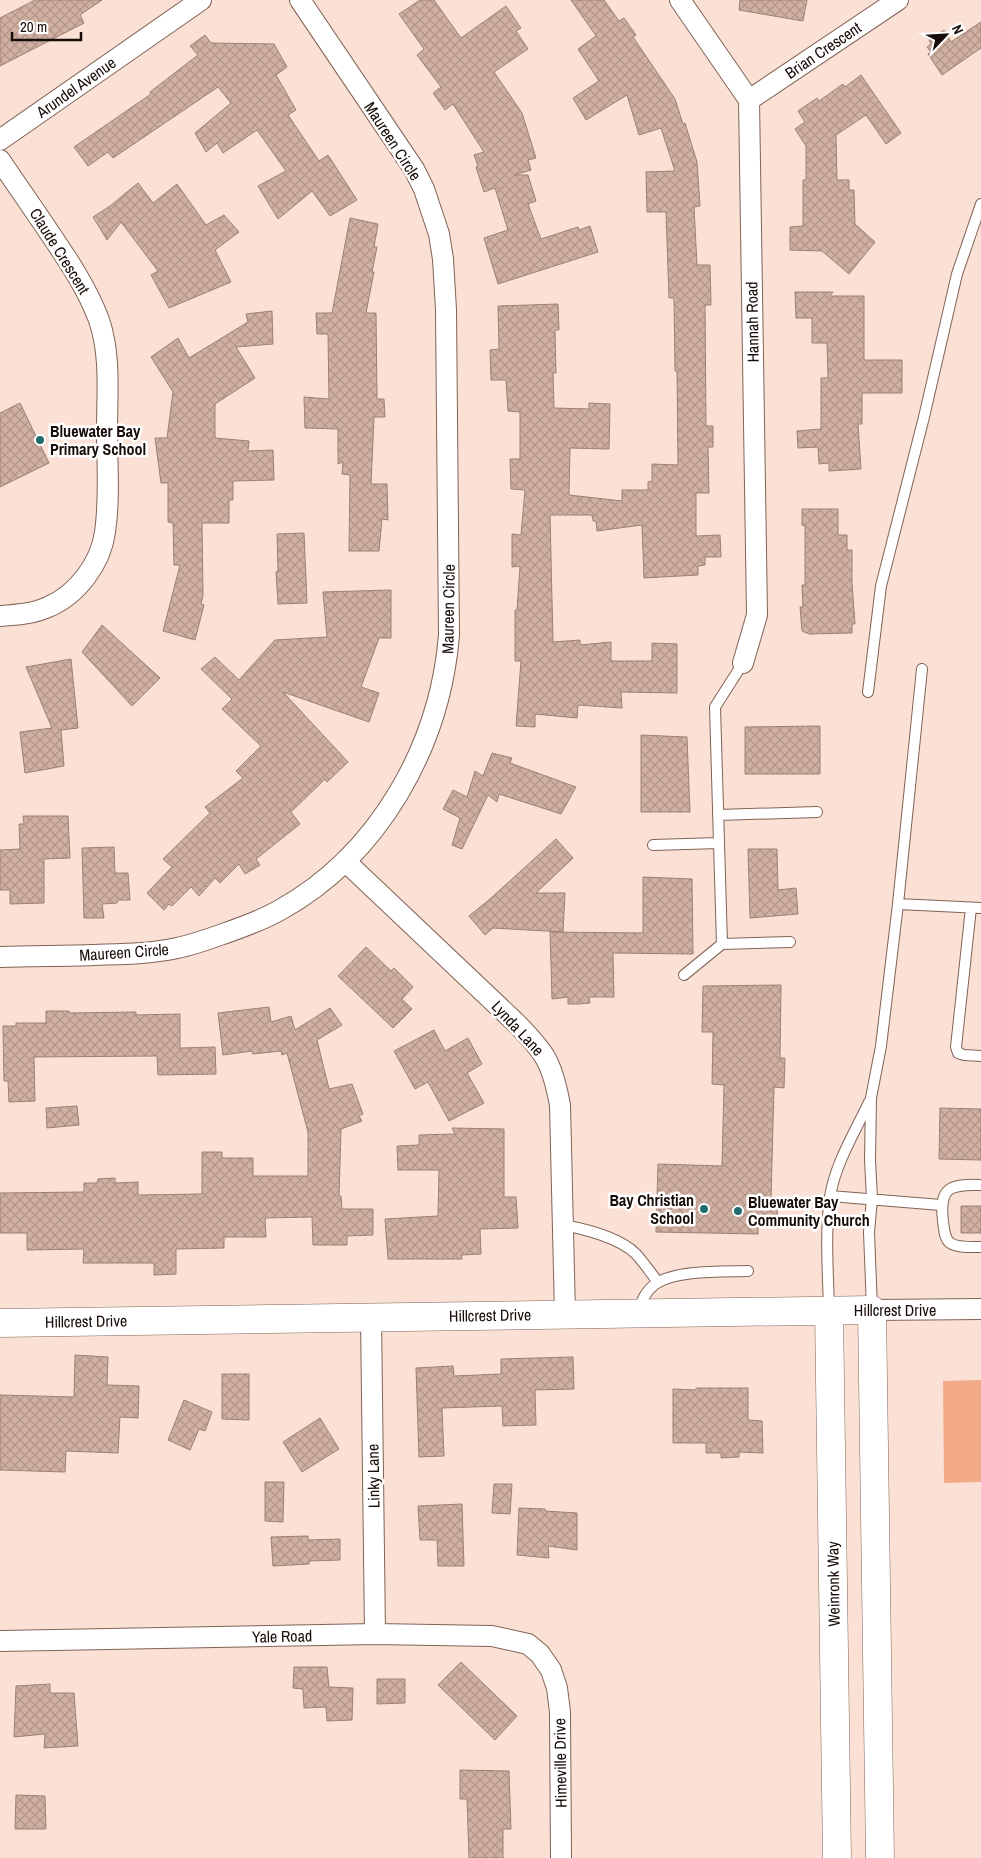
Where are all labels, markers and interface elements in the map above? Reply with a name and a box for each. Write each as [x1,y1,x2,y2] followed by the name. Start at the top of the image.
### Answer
[12,10,81,42] scale bar
[921,10,971,60] north arrow
[20,16,47,37] text: 20 m
[781,16,866,84] street label: Brian Crescent
[948,22,968,37] text: N
[31,51,120,123] street label: Arundel Avenue
[359,97,427,185] street label: Maureen Circle
[25,204,95,299] street label: Claude Crescent
[740,281,764,363] street label: Hannah Road
[50,420,146,460] place label: Bluewater Bay Primary School
[34,434,46,446] marker: Bluewater Bay Primary School
[436,564,460,654] street label: Maureen Circle
[78,938,170,966] street label: Maureen Circle
[487,996,549,1060] street label: Lynda Lane
[609,1189,694,1229] place label: Bay Christian School
[748,1191,870,1231] place label: Bluewater Bay Community Church
[698,1203,710,1215] marker: Bay Christian School
[732,1205,744,1217] marker: Bluewater Bay Community Church
[854,1299,936,1321] street label: Hillcrest Drive
[449,1303,531,1327] street label: Hillcrest Drive
[45,1309,127,1333] street label: Hillcrest Drive
[361,1444,385,1508] street label: Linky Lane
[821,1541,845,1627] street label: Weinronk Way
[252,1624,312,1648] street label: Yale Road
[548,1718,572,1808] street label: Himeville Drive

